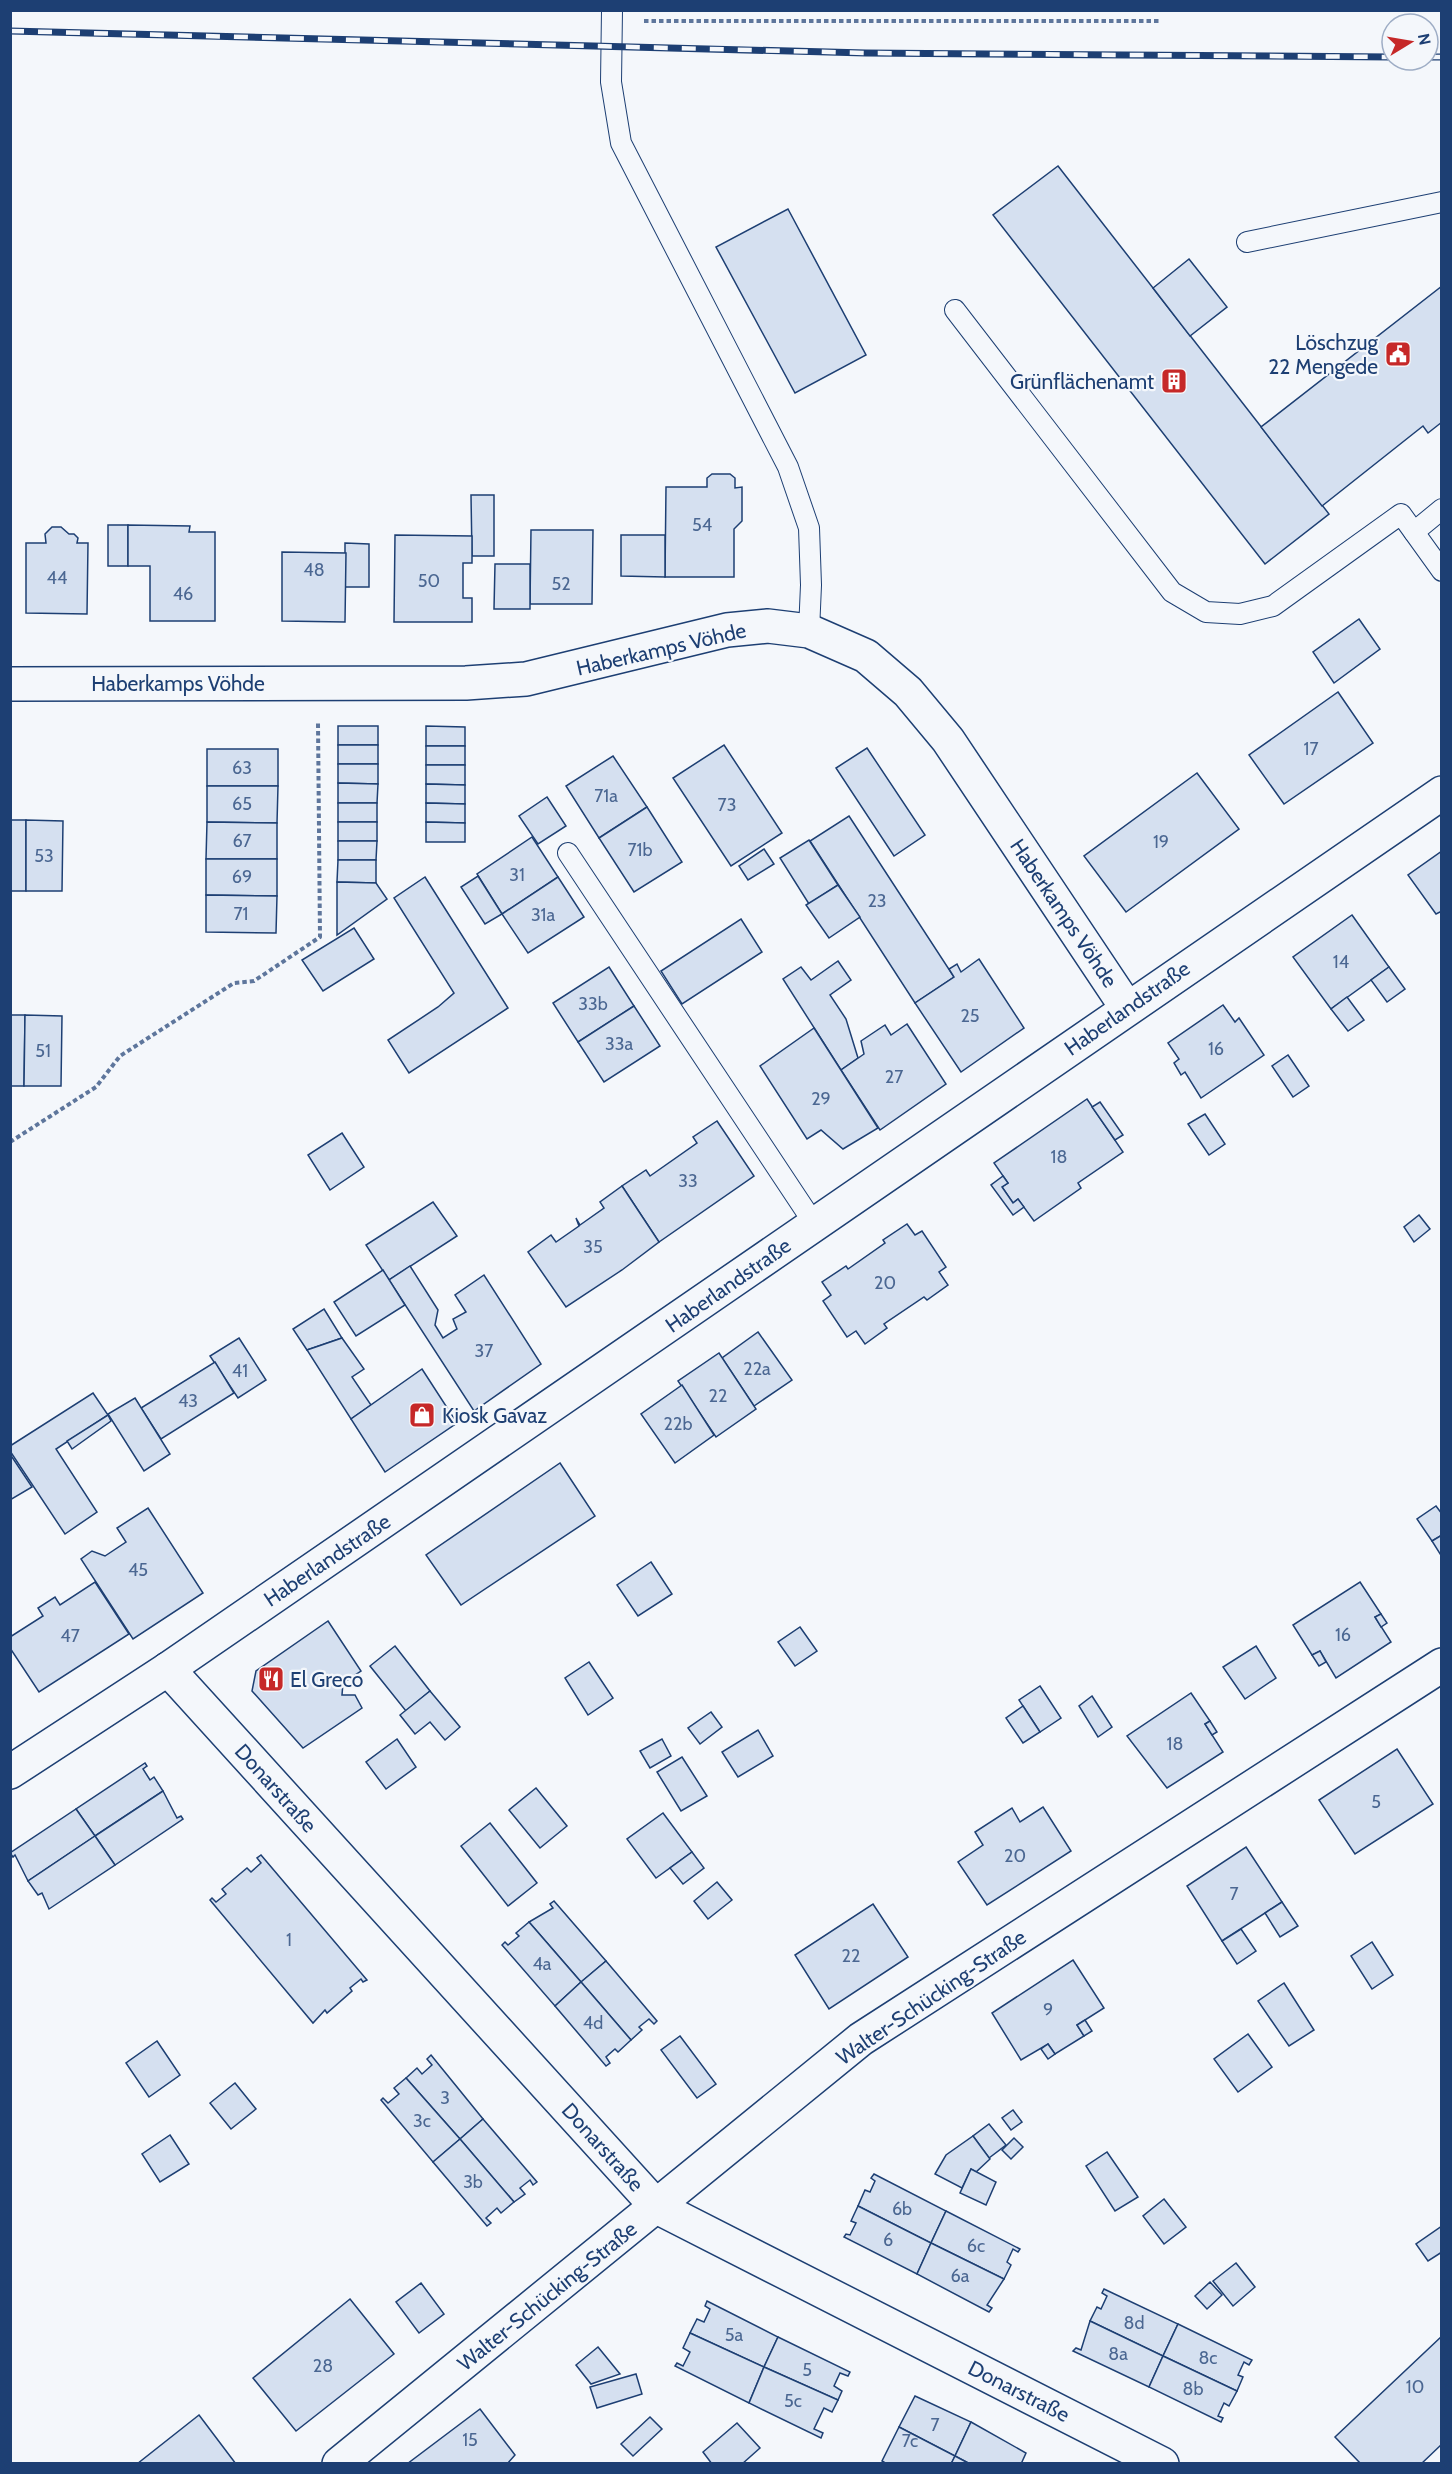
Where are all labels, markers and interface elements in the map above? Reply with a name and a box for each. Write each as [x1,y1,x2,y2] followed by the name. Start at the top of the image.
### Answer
[1380,12,1440,72] north arrow
[1414,32,1435,47] text: N
[1268,330,1379,379] place label: Löschzug 22 Mengede
[1383,339,1413,369] public building icon: Löschzug 22 Mengede
[1159,366,1189,396] building icon: Grünflächenamt
[1010,369,1154,394] place label: Grünflächenamt
[692,514,712,536] house number: 54
[303,559,325,581] house number: 48
[47,567,67,589] house number: 44
[418,570,440,592] house number: 50
[551,573,571,595] house number: 52
[173,583,193,605] house number: 46
[574,617,749,681] street label: Haberkamps Vöhde
[91,671,265,696] street label: Haberkamps Vöhde
[1304,738,1318,760] house number: 17
[232,757,252,779] house number: 63
[594,785,618,807] house number: 71a
[232,793,252,815] house number: 65
[718,794,736,816] house number: 73
[232,830,252,852] house number: 67
[1153,831,1169,853] house number: 19
[1005,834,1123,992] street label: Haberkamps Vöhde
[628,839,652,861] house number: 71b
[34,845,54,867] house number: 53
[509,864,525,886] house number: 31
[232,866,252,888] house number: 69
[867,890,887,912] house number: 23
[234,903,248,925] house number: 71
[531,904,555,926] house number: 31a
[1333,951,1349,973] house number: 14
[1060,955,1195,1060] street label: Haberlandstraße
[578,993,608,1015] house number: 33b
[960,1005,980,1027] house number: 25
[605,1033,633,1055] house number: 33a
[1208,1038,1224,1060] house number: 16
[35,1040,51,1062] house number: 51
[885,1066,903,1088] house number: 27
[811,1088,831,1110] house number: 29
[1051,1146,1067,1168] house number: 18
[678,1170,698,1192] house number: 33
[661,1232,796,1337] street label: Haberlandstraße
[583,1236,603,1258] house number: 35
[874,1272,896,1294] house number: 20
[475,1340,493,1362] house number: 37
[743,1358,771,1380] house number: 22a
[232,1360,248,1382] house number: 41
[709,1385,727,1407] house number: 22
[178,1390,198,1412] house number: 43
[407,1400,437,1430] shop icon: Kiosk Gavaz
[442,1403,547,1428] place label: Kiosk Gavaz
[664,1413,692,1435] house number: 22b
[259,1508,395,1612] street label: Haberlandstraße
[128,1559,148,1581] house number: 45
[1335,1624,1351,1646] house number: 16
[60,1625,80,1647] house number: 47
[256,1664,286,1694] restaurant icon: El Greco
[290,1667,363,1692] place label: El Greco
[1167,1733,1183,1755] house number: 18
[230,1739,322,1838] street label: Donarstraße
[1371,1791,1381,1813] house number: 5
[1004,1845,1026,1867] house number: 20
[1229,1883,1239,1905] house number: 7
[831,1924,1031,2070] street label: Walter-Schücking-Straße
[286,1929,292,1951] house number: 1
[842,1945,860,1967] house number: 22
[532,1953,552,1975] house number: 4a
[1043,1999,1053,2021] house number: 9
[583,2012,603,2034] house number: 4d
[440,2087,450,2109] house number: 3
[557,2098,649,2197] street label: Donarstraße
[413,2110,431,2132] house number: 3c
[463,2171,483,2193] house number: 3b
[892,2198,912,2220] house number: 6b
[452,2216,642,2376] street label: Walter-Schücking-Straße
[883,2229,893,2251] house number: 6
[967,2235,985,2257] house number: 6c
[951,2265,970,2287] house number: 6a
[1124,2312,1144,2334] house number: 8d
[725,2324,744,2346] house number: 5a
[1108,2343,1128,2365] house number: 8a
[1198,2347,1218,2369] house number: 8c
[313,2355,333,2377] house number: 28
[964,2355,1074,2427] street label: Donarstraße
[802,2359,812,2381] house number: 5
[1406,2376,1424,2398] house number: 10
[1183,2378,1203,2400] house number: 8b
[784,2390,802,2412] house number: 5c
[930,2414,940,2436] house number: 7
[462,2429,478,2451] house number: 15
[902,2430,918,2452] house number: 7c

